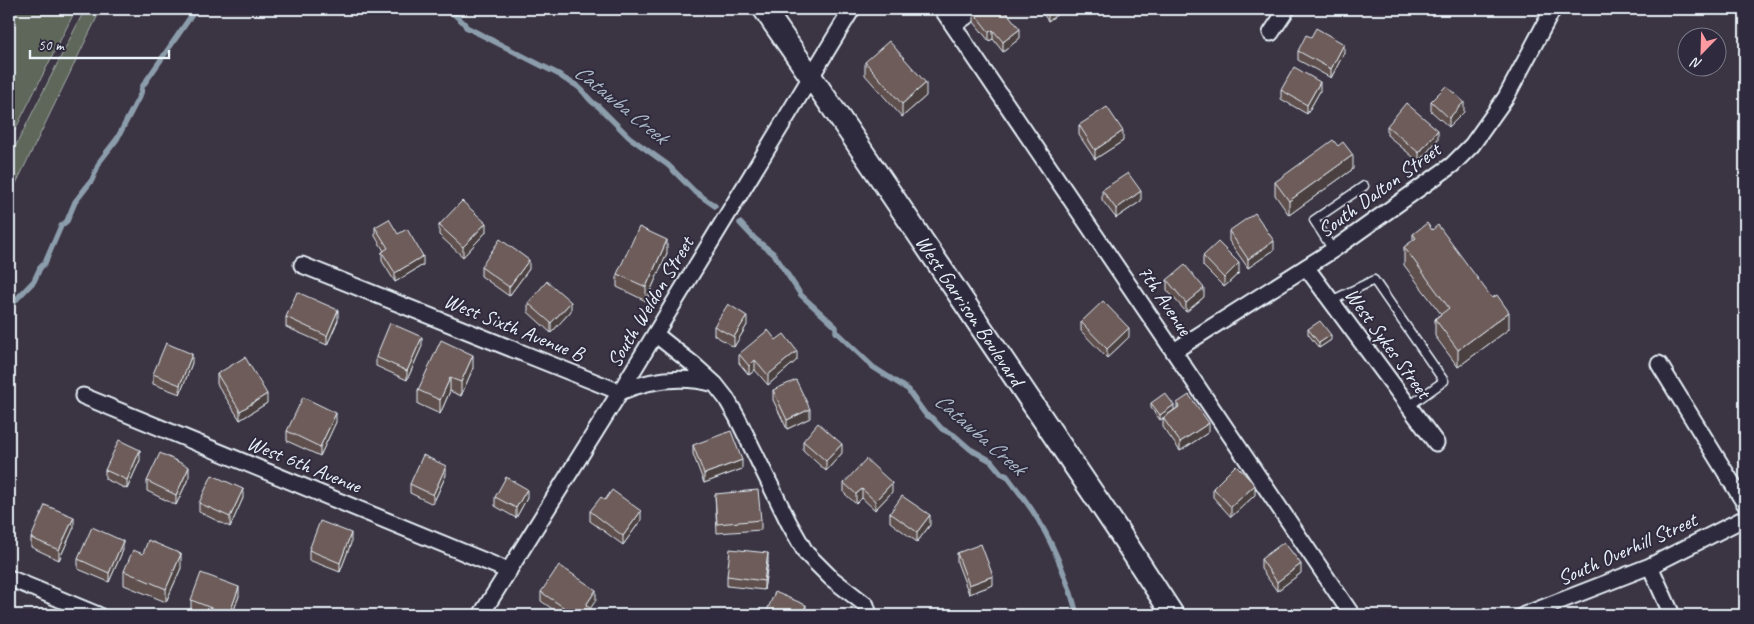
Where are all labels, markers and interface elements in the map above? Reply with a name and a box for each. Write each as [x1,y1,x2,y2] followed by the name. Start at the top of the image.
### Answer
[30,28,169,60] scale bar
[1676,28,1726,78] north arrow
[38,36,65,55] text: 50 m
[1688,53,1704,73] text: N
[569,58,676,153] water label: Catawba Creek
[1313,136,1447,243] street label: South Dalton Street
[601,230,700,372] street label: South Weldon Street
[910,230,1032,394] street label: West Garrison Boulevard
[1132,260,1199,341] street label: 7th Avenue
[1339,283,1438,405] street label: West Sykes Street
[440,287,590,368] street label: West Sixth Avenue B
[929,387,1034,484] water label: Catawba Creek
[243,429,366,499] street label: West 6th Avenue
[1553,506,1702,591] street label: South Overhill Street

